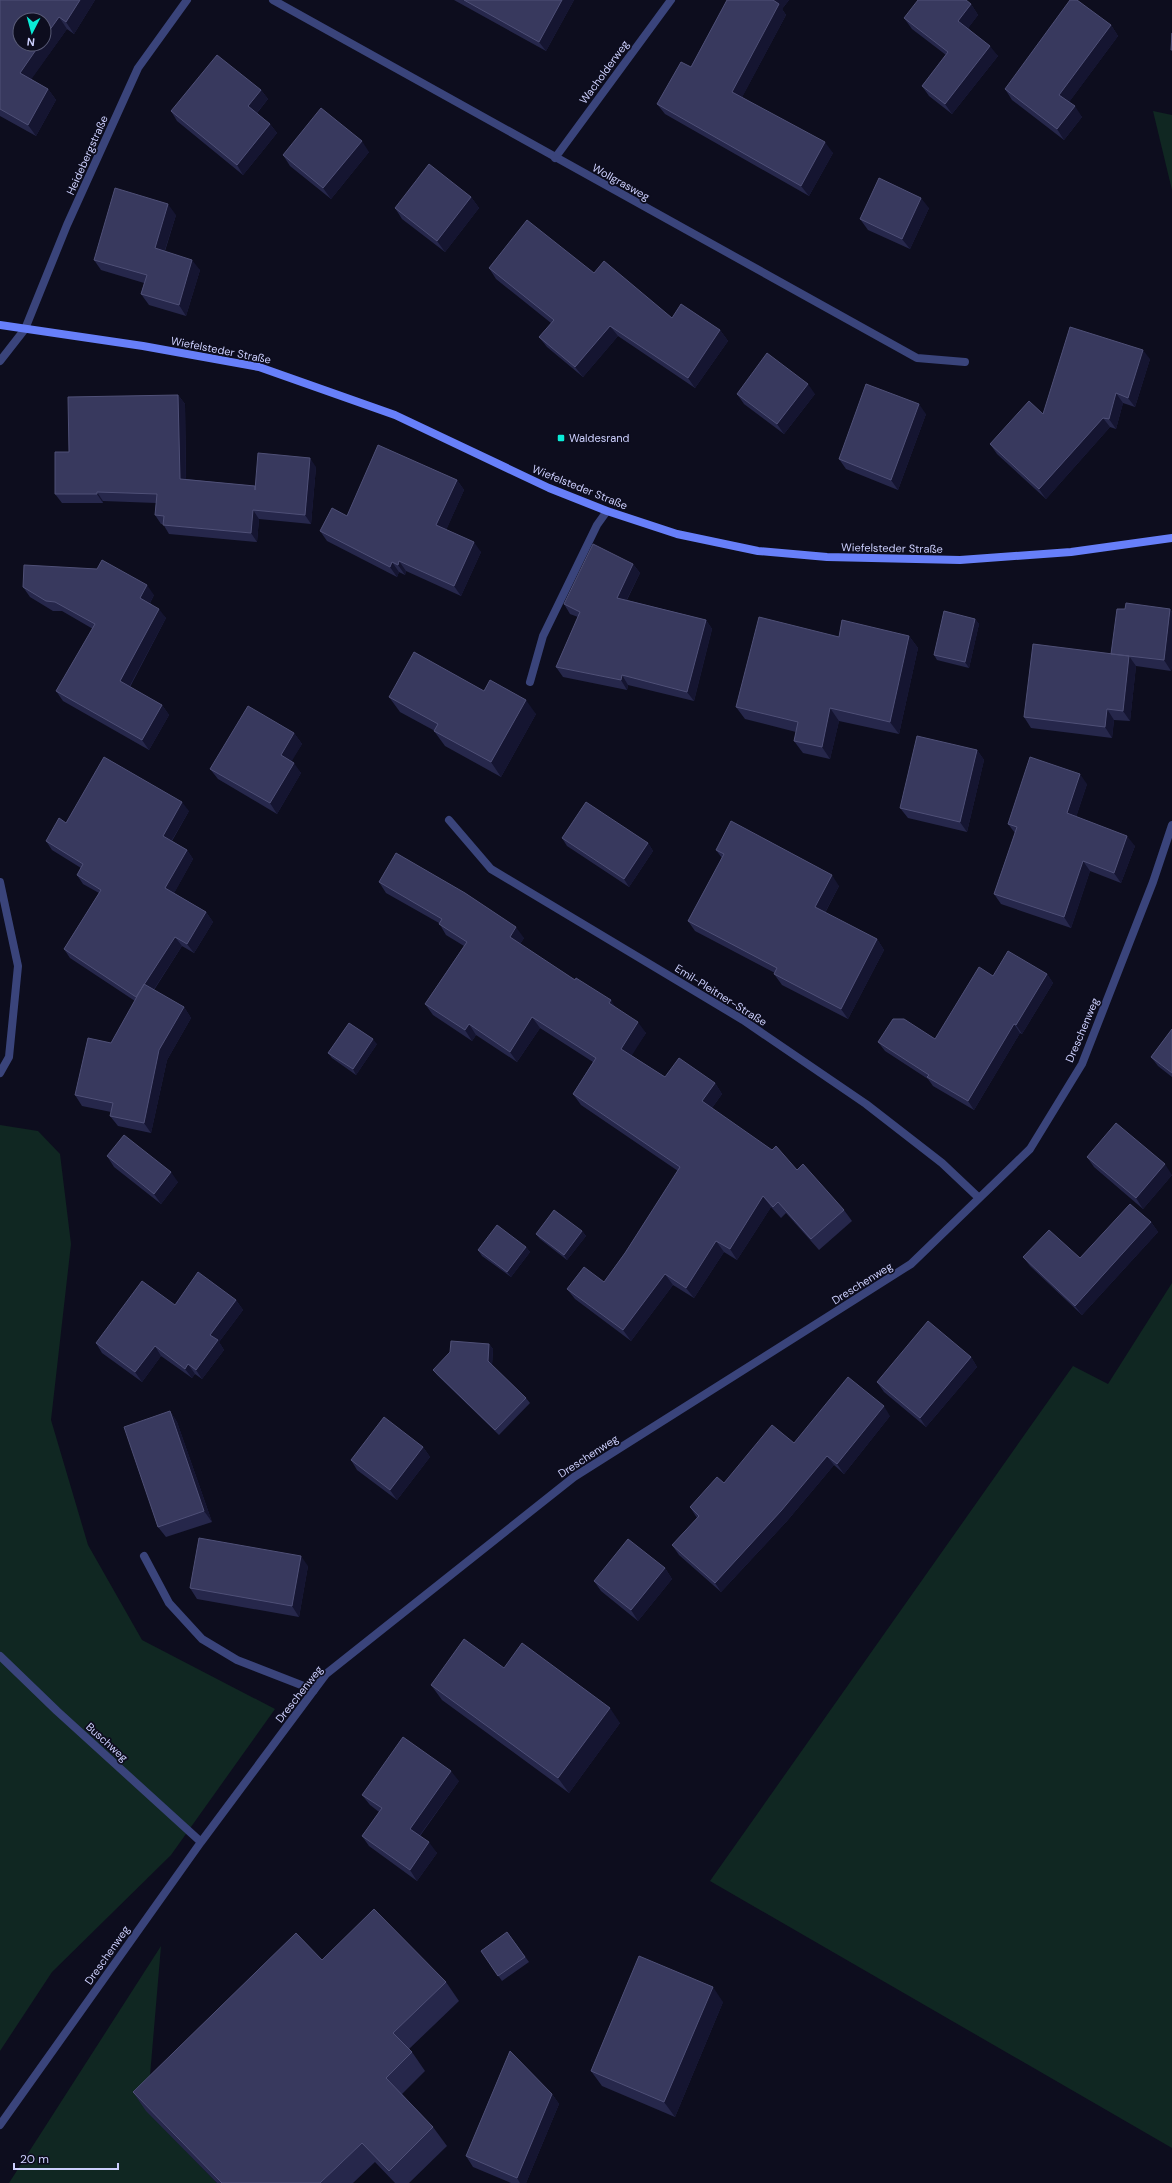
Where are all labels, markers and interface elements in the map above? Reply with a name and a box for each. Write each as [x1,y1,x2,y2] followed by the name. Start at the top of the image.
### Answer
[12,12,52,52] north arrow
[26,35,36,49] text: N
[576,37,632,107] street label: Wacholderweg
[63,113,111,197] street label: Heidebergstraße
[590,160,652,204] street label: Wollgrasweg
[170,333,272,367] street label: Wiefelsteder Straße
[569,431,630,445] place label: Waldesrand
[556,433,566,443] marker: Waldesrand
[530,461,630,513] street label: Wiefelsteder Straße
[841,540,943,556] street label: Wiefelsteder Straße
[672,961,770,1029] street label: Emil-Pleitner-Straße
[1062,996,1102,1064] street label: Dreschenweg
[829,1259,895,1307] street label: Dreschenweg
[555,1431,621,1481] street label: Dreschenweg
[272,1663,326,1725] street label: Dreschenweg
[83,1720,131,1764] street label: Buschweg
[81,1923,133,1987] street label: Dreschenweg
[14,2145,118,2171] scale bar
[20,2151,49,2167] text: 20 m

